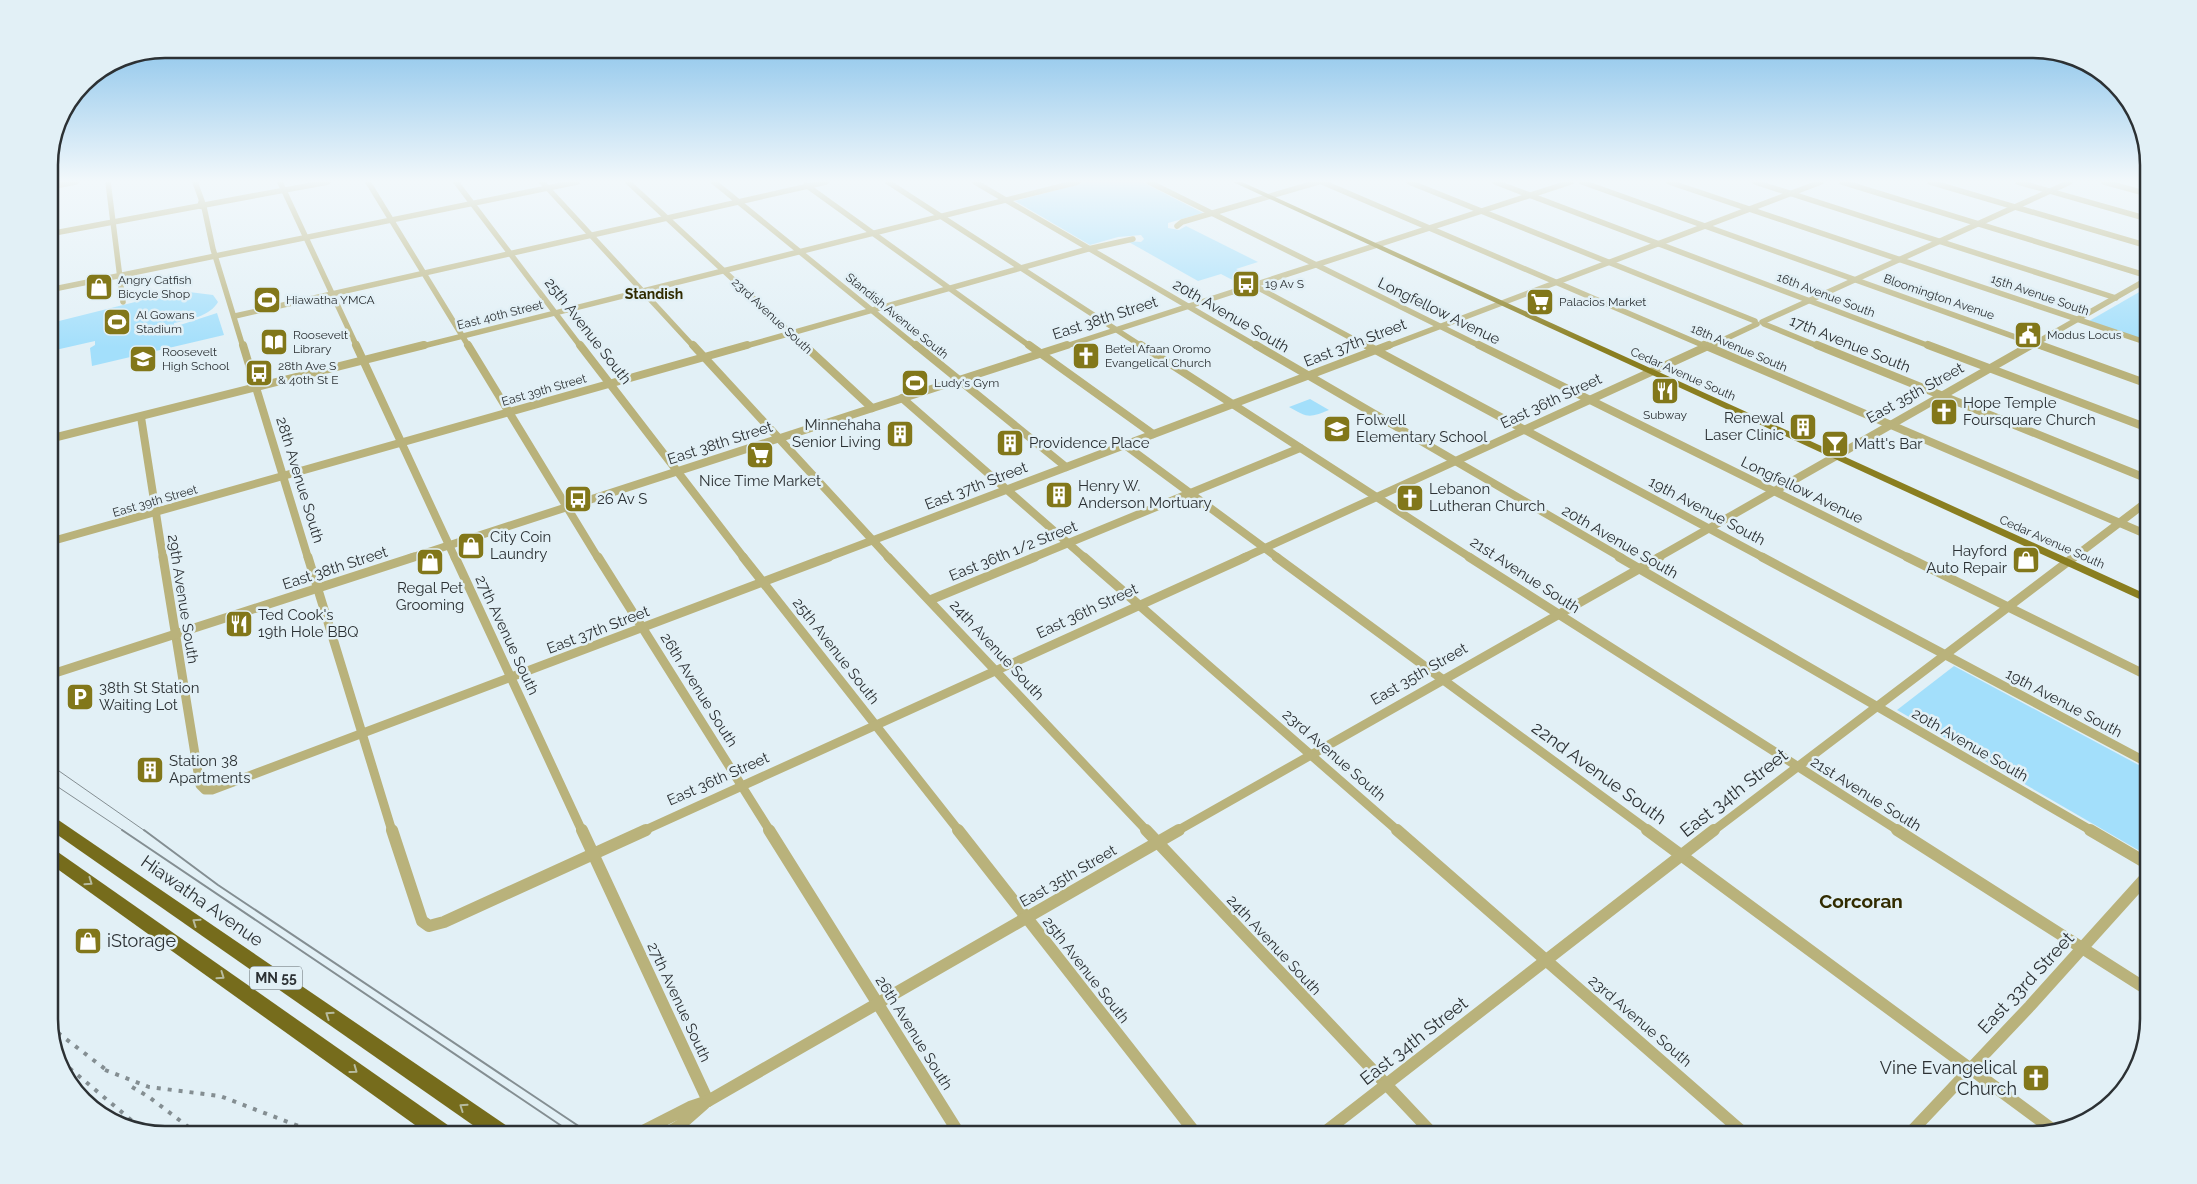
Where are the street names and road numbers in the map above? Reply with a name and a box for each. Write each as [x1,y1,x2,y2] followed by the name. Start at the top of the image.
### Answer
[843,270,951,362] street label: Standish Avenue South
[1775,270,1877,320] street label: 16th Avenue South
[1882,271,1996,323] street label: Bloomington Avenue
[1989,272,2091,318] street label: 15th Avenue South
[541,274,635,388] street label: 25th Avenue South
[1375,274,1503,348] street label: Longfellow Avenue
[729,275,815,357] street label: 23rd Avenue South
[1170,275,1292,357] street label: 20th Avenue South
[1050,293,1160,343] street label: East 38th Street
[456,298,544,332] street label: East 40th Street
[1787,312,1913,376] street label: 17th Avenue South
[1301,315,1409,371] street label: East 37th Street
[1689,321,1789,375] street label: 18th Avenue South
[1628,344,1738,404] street label: Cedar Avenue South
[1863,359,1967,427] street label: East 35th Street
[1498,370,1604,432] street label: East 36th Street
[500,371,588,409] street label: East 39th Street
[272,415,328,545] street label: 28th Avenue South
[665,418,775,468] street label: East 38th Street
[1738,453,1866,527] street label: Longfellow Avenue
[922,458,1030,514] street label: East 37th Street
[1646,473,1768,549] street label: 19th Avenue South
[111,482,199,520] street label: East 39th Street
[1559,501,1681,583] street label: 20th Avenue South
[1997,512,2107,572] street label: Cedar Avenue South
[946,517,1080,585] street label: East 36th 1/2 Street
[164,533,202,665] street label: 29th Avenue South
[1467,533,1583,617] street label: 21st Avenue South
[280,543,390,593] street label: East 38th Street
[471,572,543,698] street label: 27th Avenue South
[1034,580,1140,642] street label: East 36th Street
[789,594,883,708] street label: 25th Avenue South
[946,596,1048,704] street label: 24th Avenue South
[544,602,652,658] street label: East 37th Street
[657,630,741,750] street label: 26th Avenue South
[1367,639,1471,709] street label: East 35th Street
[2003,665,2125,741] street label: 19th Avenue South
[1909,704,2031,786] street label: 20th Avenue South
[1279,705,1389,805] street label: 23rd Avenue South
[1528,717,1671,828] street label: 22nd Avenue South
[1676,744,1792,841] street label: East 34th Street
[664,748,772,810] street label: East 36th Street
[1807,753,1925,835] street label: 21st Avenue South
[1016,841,1120,911] street label: East 35th Street
[137,851,268,951] street label: Hiawatha Avenue
[1223,891,1325,999] street label: 24th Avenue South
[1039,913,1133,1027] street label: 25th Avenue South
[1973,928,2078,1038] street label: East 33rd Street
[643,939,715,1065] street label: 27th Avenue South
[250,966,302,990] road number: MN 55
[1585,971,1695,1071] street label: 23rd Avenue South
[872,973,956,1093] street label: 26th Avenue South
[1356,992,1472,1089] street label: East 34th Street

